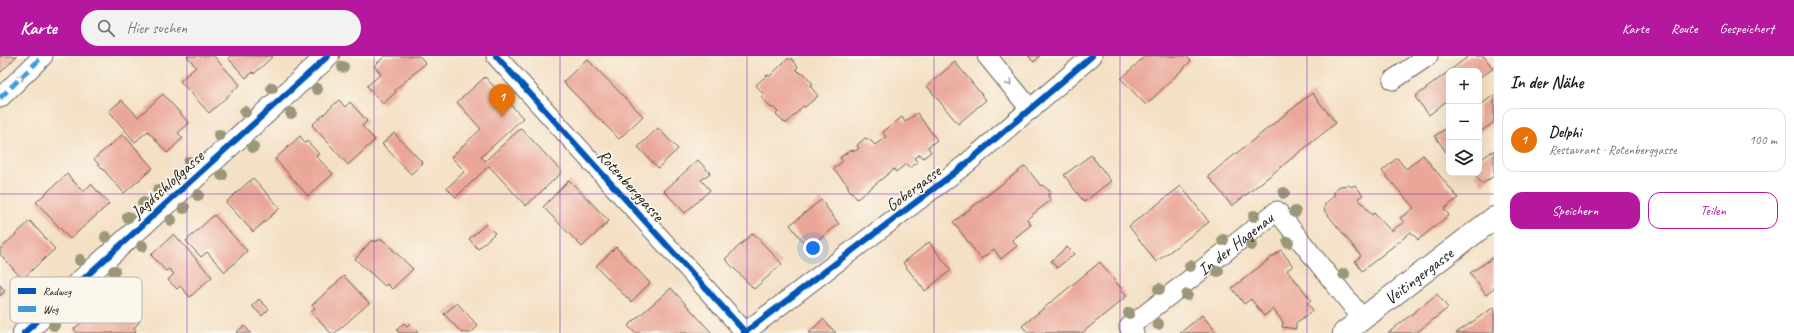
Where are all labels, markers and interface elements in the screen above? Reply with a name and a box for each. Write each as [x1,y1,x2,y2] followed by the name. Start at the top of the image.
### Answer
[81,10,361,46] search box
[20,16,57,40] text: Karte
[95,17,117,39] icon: search
[127,19,187,38] text: Hier suchen
[1622,20,1649,37] text: Karte
[1671,20,1697,37] text: Route
[1719,20,1774,37] text: Gespeichert
[1446,68,1482,176] map controls
[1446,68,1482,104] button: +
[1510,72,1583,93] text: In der Nähe
[16,74,24,82] one-way arrow
[1004,78,1011,86] one-way arrow
[489,84,515,117] pin: 1
[1446,104,1482,140] button: −
[1549,123,1581,142] text: Delphi
[1521,132,1527,148] text: 1
[1749,132,1777,148] text: 100 m
[1446,140,1482,176] button: layers
[1549,142,1676,158] text: Restaurant · Rotenberggasse
[126,145,209,223] street label: Jagdschloßgasse
[593,145,669,227] street label: Rotenberggasse
[882,160,946,216] street label: Gobergasse
[1510,192,1640,229] button: Speichern
[1648,192,1778,229] button: Teilen
[1194,207,1279,280] street label: In der Hagenau
[803,238,823,258] your location
[1380,242,1459,309] street label: Veitingergasse
[10,277,142,323] legend
[43,284,72,298] text: Radweg
[43,302,60,316] text: Weg

